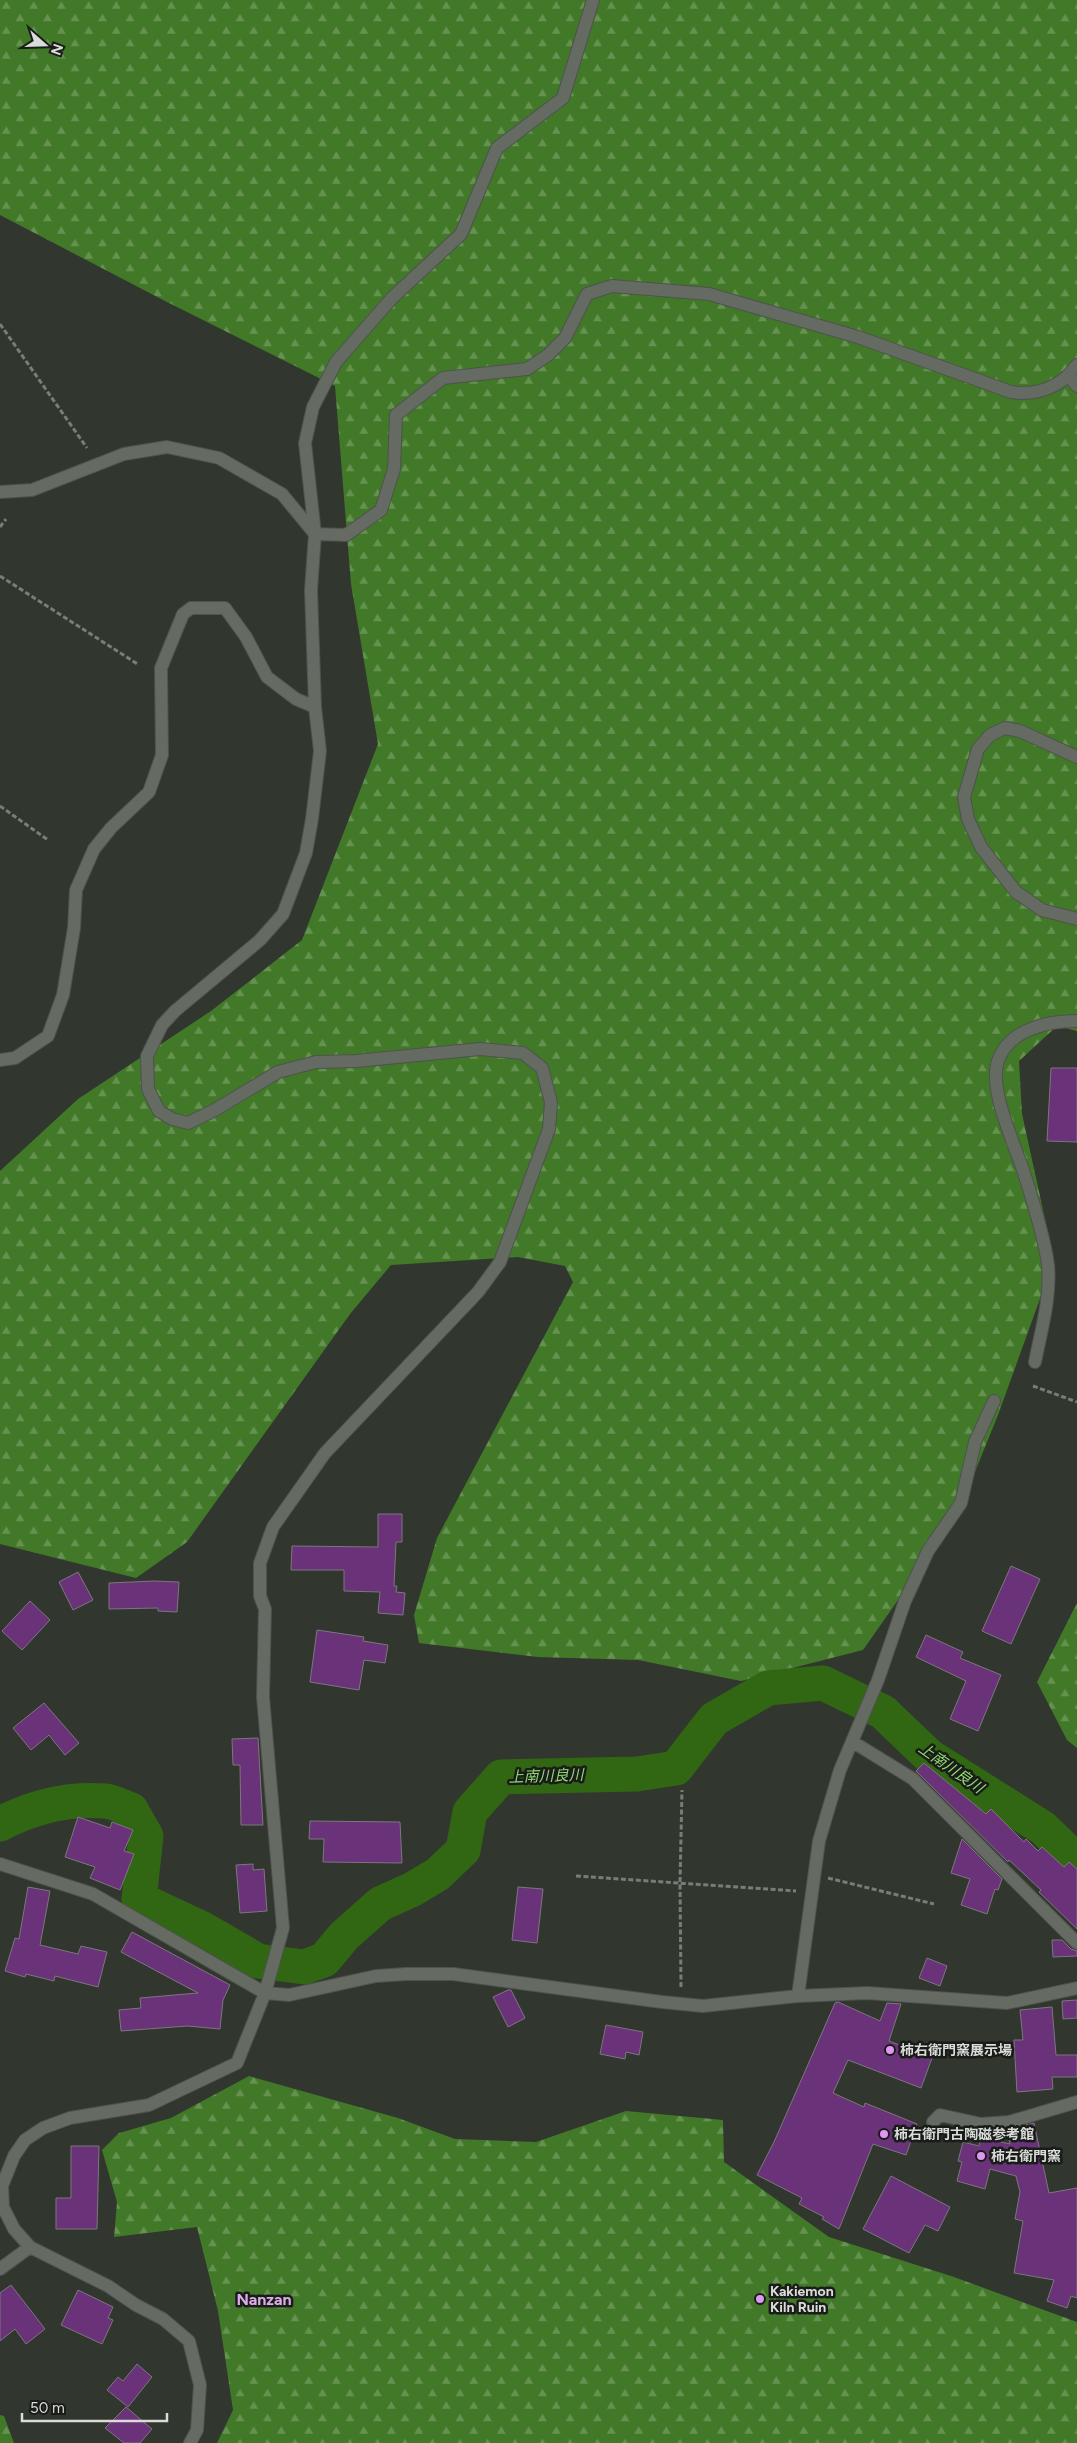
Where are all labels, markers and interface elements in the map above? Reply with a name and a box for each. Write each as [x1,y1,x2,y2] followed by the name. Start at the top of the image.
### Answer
[20,20,70,70] north arrow
[47,41,67,57] text: N
[915,1739,989,1798] water label: 上南川良川
[508,1766,586,1786] water label: 上南川良川
[900,2042,1012,2059] place label: 柿右衛門窯展示場
[884,2044,896,2056] marker: 柿右衛門窯展示場
[894,2126,1034,2143] place label: 柿右衛門古陶磁参考館
[878,2128,890,2140] marker: 柿右衛門古陶磁参考館
[991,2148,1061,2165] place label: 柿右衛門窯
[975,2150,987,2162] marker: 柿右衛門窯
[770,2283,834,2316] place label: Kakiemon Kiln Ruin
[236,2290,292,2309] district label: Nanzan
[754,2293,766,2305] marker: Kakiemon Kiln Ruin
[22,2390,168,2422] scale bar
[30,2399,65,2417] text: 50 m

